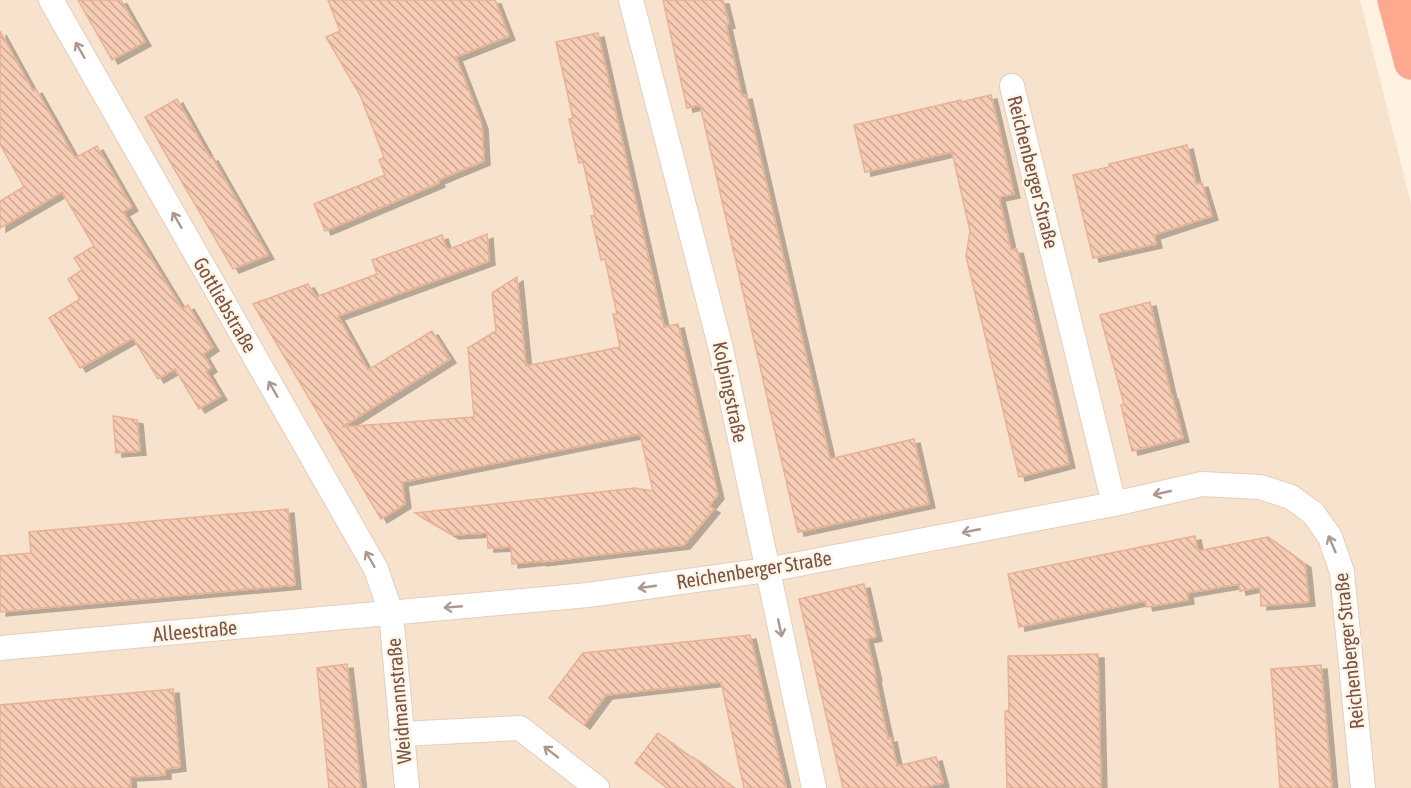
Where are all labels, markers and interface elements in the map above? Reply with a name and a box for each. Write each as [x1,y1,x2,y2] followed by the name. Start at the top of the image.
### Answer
[74,42,85,60] one-way arrow
[1003,93,1064,251] street label: Reichenberger Straße
[170,212,182,229] one-way arrow
[189,253,262,356] street label: Gottliebstraße
[709,339,752,444] street label: Kolpingstraße
[267,381,279,398] one-way arrow
[1153,488,1172,499] one-way arrow
[961,526,981,537] one-way arrow
[1325,535,1337,553] one-way arrow
[675,546,833,593] street label: Reichenberger Straße
[364,551,376,568] one-way arrow
[1329,572,1368,730] street label: Reichenberger Straße
[638,581,657,592] one-way arrow
[444,602,464,613] one-way arrow
[152,615,238,646] street label: Alleestraße
[774,618,786,637] one-way arrow
[382,637,415,765] street label: Weidmannstraße
[543,745,559,758] one-way arrow

